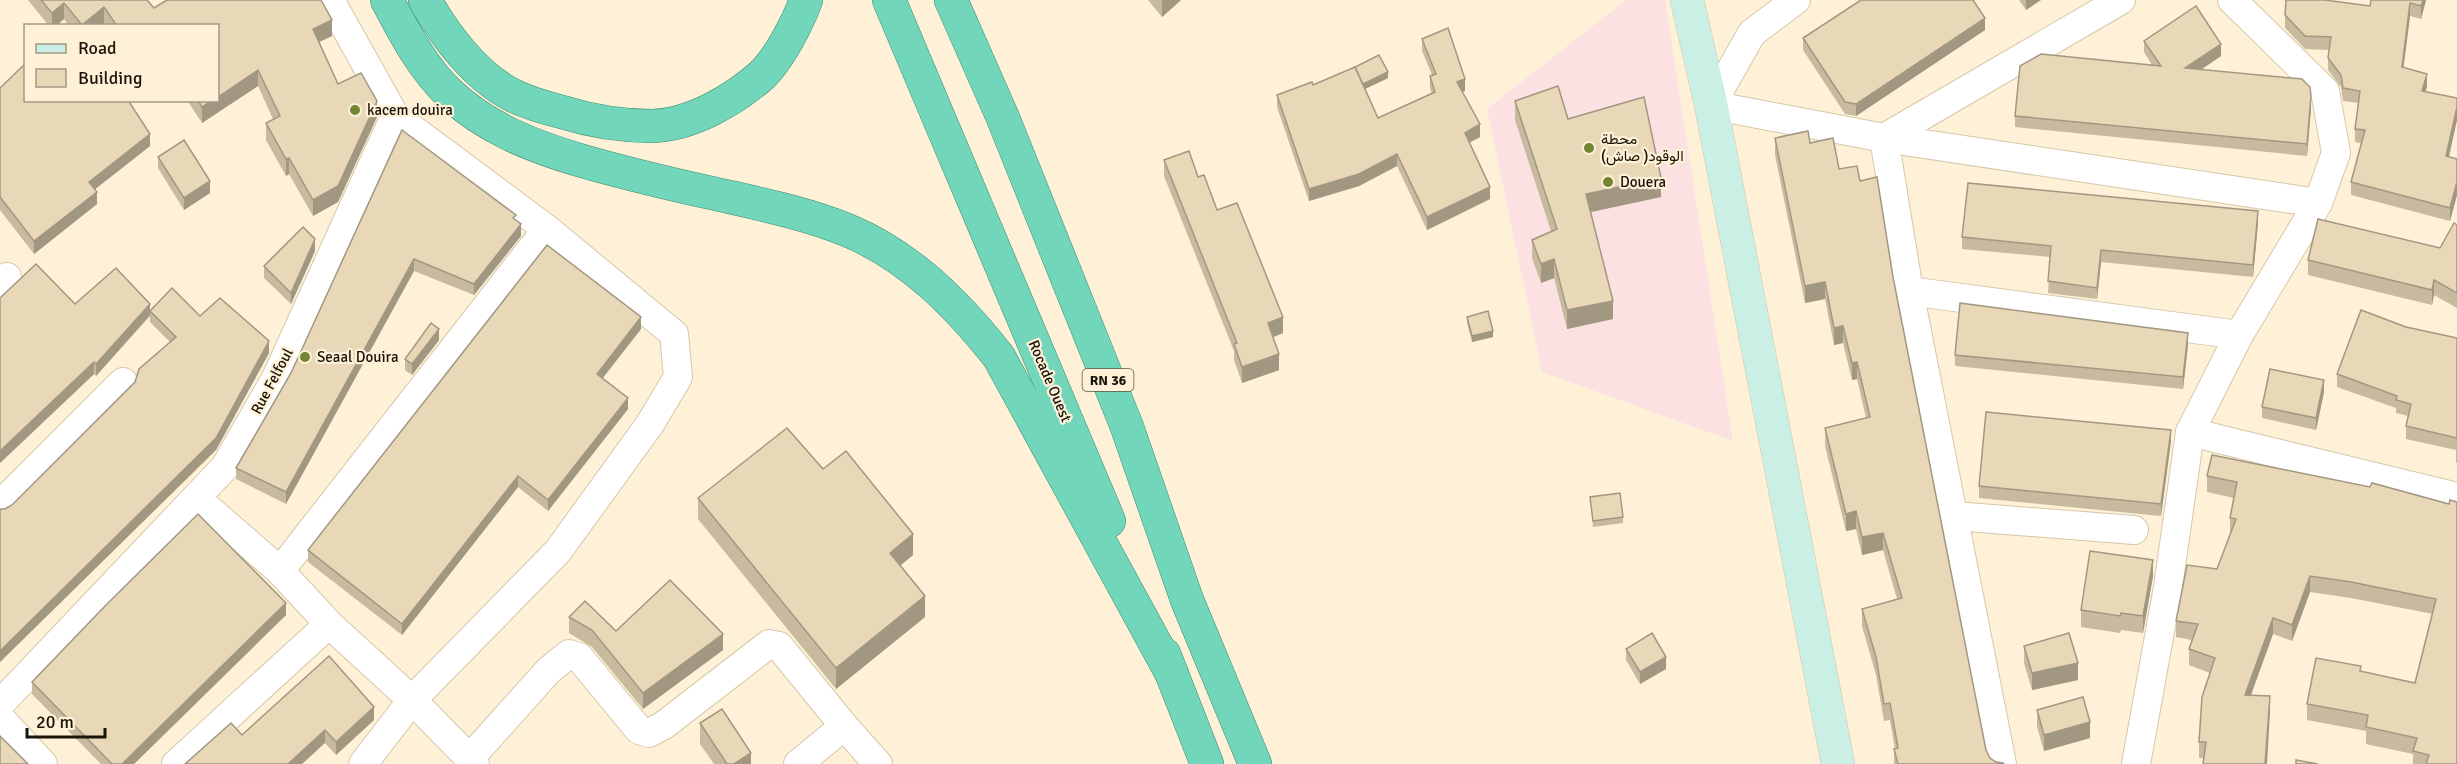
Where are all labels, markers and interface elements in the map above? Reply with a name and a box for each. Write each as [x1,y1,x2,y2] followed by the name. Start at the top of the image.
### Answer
[24,24,219,102] legend
[78,37,117,59] text: Road
[78,67,142,89] text: Building
[367,101,453,119] place label: kacem douira
[348,103,362,117] marker: kacem douira
[1601,130,1684,166] place label: محطة الوقود( صاش)
[1582,141,1596,155] marker: محطة الوقود( صاش)
[1620,173,1666,191] place label: Douera
[1601,175,1615,189] marker: Douera
[1025,337,1075,425] street label: Rocade Ouest
[247,345,297,417] street label: Rue Felfoul
[317,348,399,366] place label: Seaal Douira
[298,350,312,364] marker: Seaal Douira
[1082,369,1134,391] road number: RN 36
[27,701,105,739] scale bar
[36,711,74,733] text: 20 m

